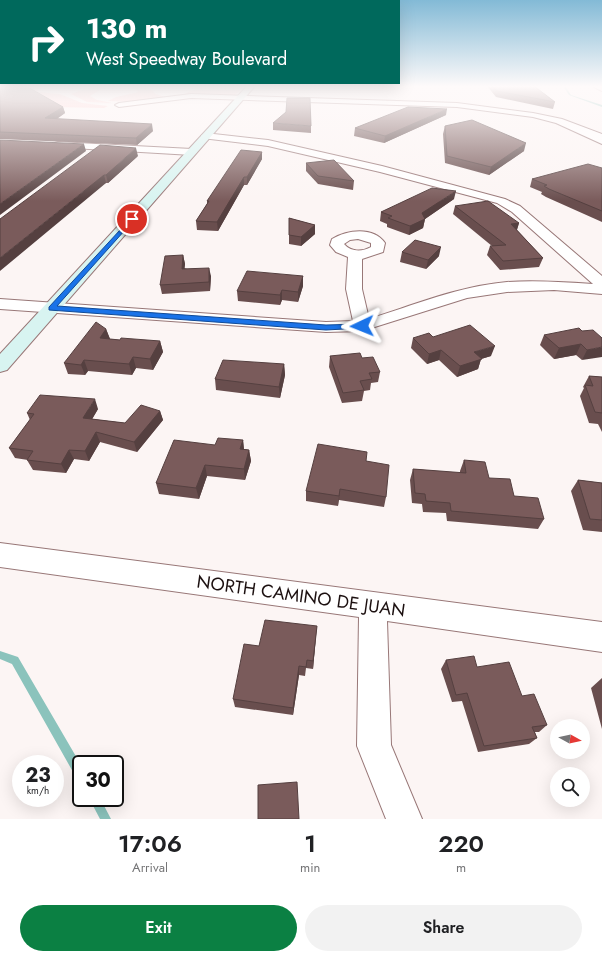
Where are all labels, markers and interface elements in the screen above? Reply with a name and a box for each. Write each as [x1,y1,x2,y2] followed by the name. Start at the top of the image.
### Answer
[86,8,168,49] text: 130 m
[20,16,72,68] icon: right
[86,46,287,72] text: West Speedway Boulevard
[115,202,149,236] pin
[121,208,143,230] icon: arrive
[341,305,383,347] position arrow
[195,568,407,624] street label: NORTH CAMINO DE JUAN
[550,719,590,759] north arrow
[550,719,590,807] map controls
[72,755,124,807] speed limit sign: 30
[25,761,51,790] text: 23
[550,767,590,807] button: search
[27,783,49,798] text: km/h
[118,826,182,861] text: 17:06
[304,826,316,861] text: 1
[438,826,484,861] text: 220
[132,858,168,877] text: Arrival
[300,858,320,877] text: min
[456,858,466,877] text: m
[20,905,297,951] button: Exit
[305,905,582,951] button: Share

